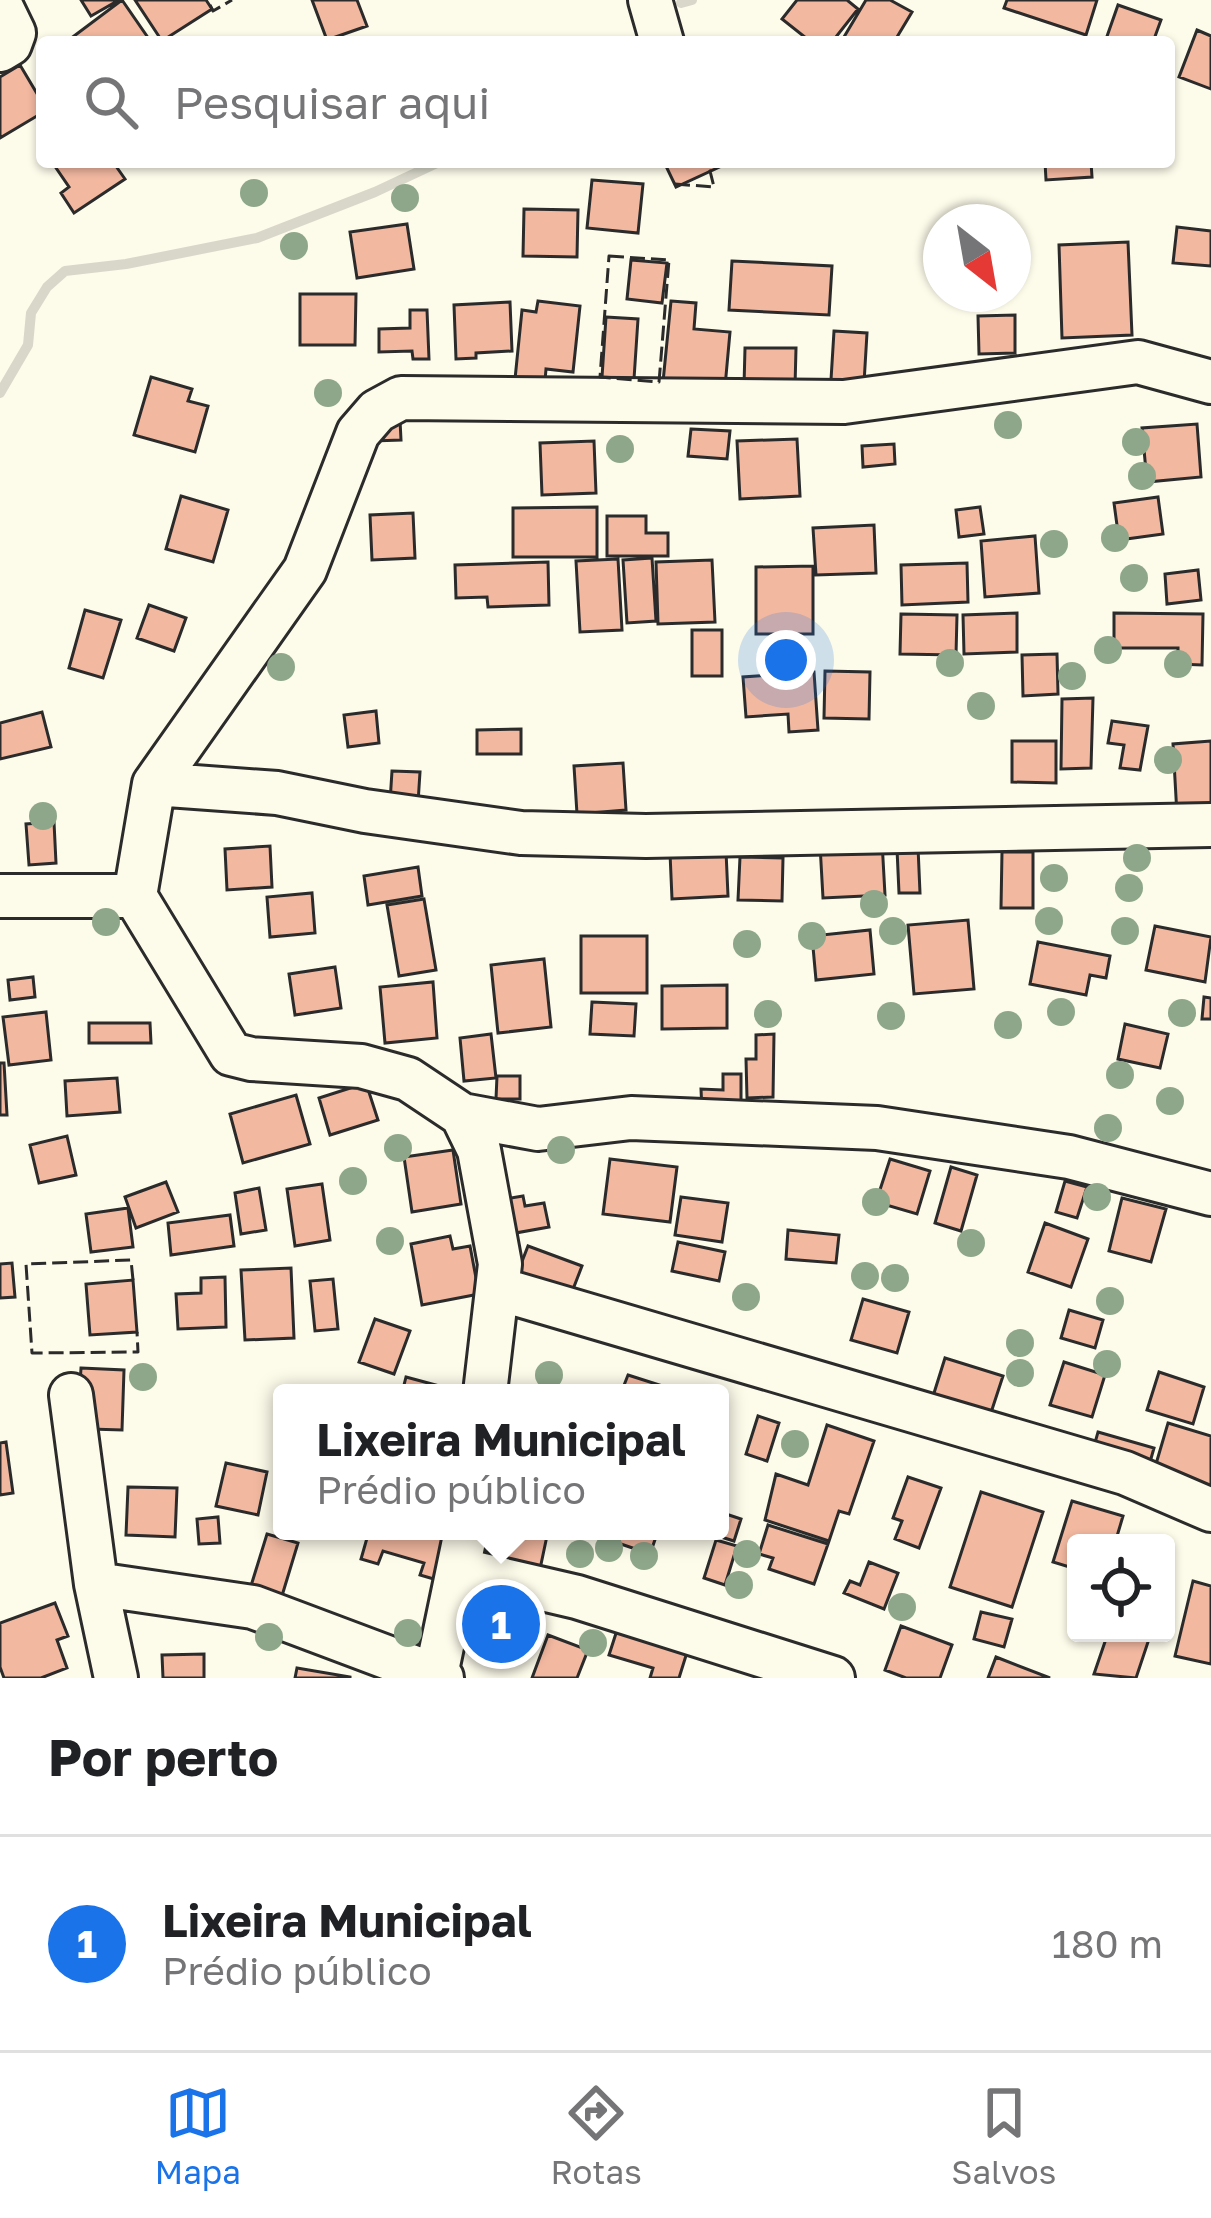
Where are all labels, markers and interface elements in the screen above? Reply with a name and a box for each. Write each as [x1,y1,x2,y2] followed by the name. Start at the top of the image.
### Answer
[36,36,1175,168] search box
[78,69,144,135] icon: search
[174,75,490,129] text: Pesquisar aqui
[923,204,1031,312] north arrow
[756,630,816,690] your location
[273,1384,729,1540] popup
[316,1412,686,1466] text: Lixeira Municipal
[316,1466,586,1513] text: Prédio público
[1067,1534,1175,1642] map controls
[1067,1534,1175,1642] button: locate
[462,1579,540,1669] pin: 1
[48,1726,278,1787] text: Por perto
[162,1893,532,1947] text: Lixeira Municipal
[77,1920,97,1967] text: 1
[1052,1920,1163,1967] text: 180 m
[162,1947,432,1994] text: Prédio público
[155,2080,241,2191] tab: Mapa
[550,2080,642,2191] tab: Rotas
[951,2080,1056,2191] tab: Salvos

